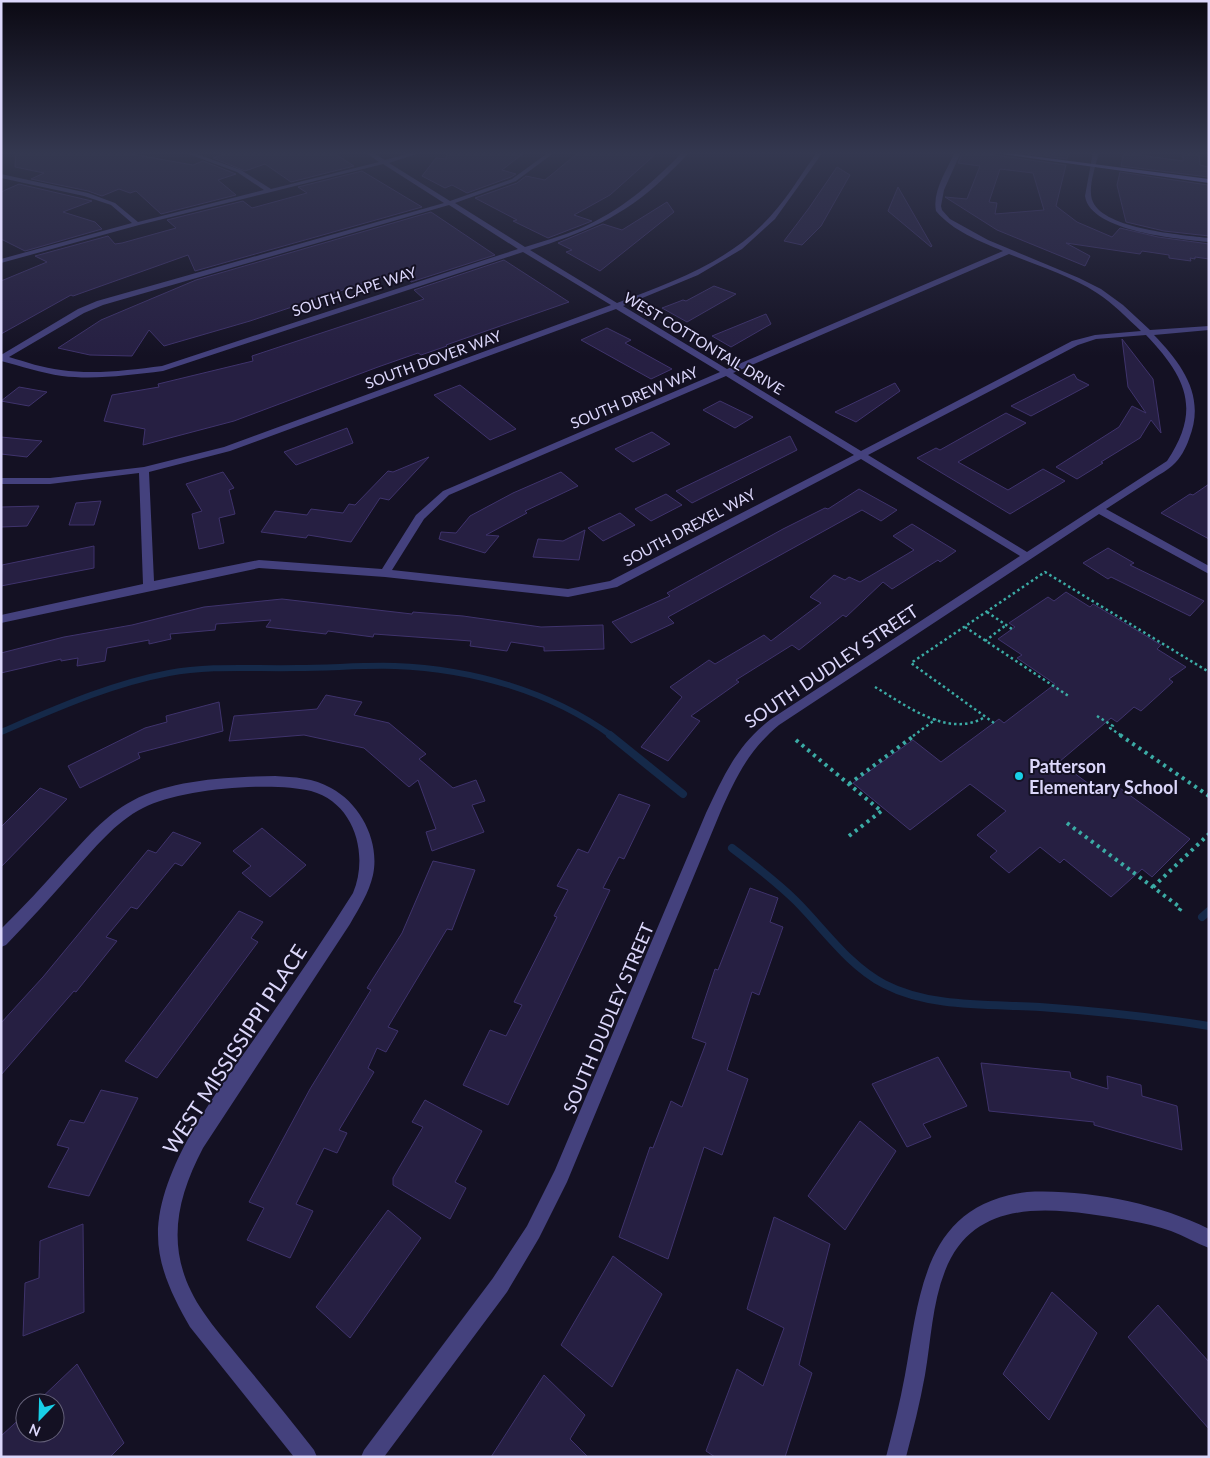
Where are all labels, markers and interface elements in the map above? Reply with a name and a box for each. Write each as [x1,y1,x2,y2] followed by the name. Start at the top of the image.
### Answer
[289,262,419,320] street label: SOUTH CAPE WAY
[621,288,787,398] street label: WEST COTTONTAIL DRIVE
[362,326,504,392] street label: SOUTH DOVER WAY
[567,362,701,432] street label: SOUTH DREW WAY
[620,484,759,570] street label: SOUTH DREXEL WAY
[740,599,922,732] street label: SOUTH DUDLEY STREET
[1029,755,1178,798] place label: Patterson Elementary School
[1013,770,1025,782] marker: Patterson Elementary School
[558,919,658,1117] street label: SOUTH DUDLEY STREET
[157,939,311,1159] street label: WEST MISSISSIPPI PLACE
[15,1393,65,1443] north arrow
[26,1420,43,1440] text: N

